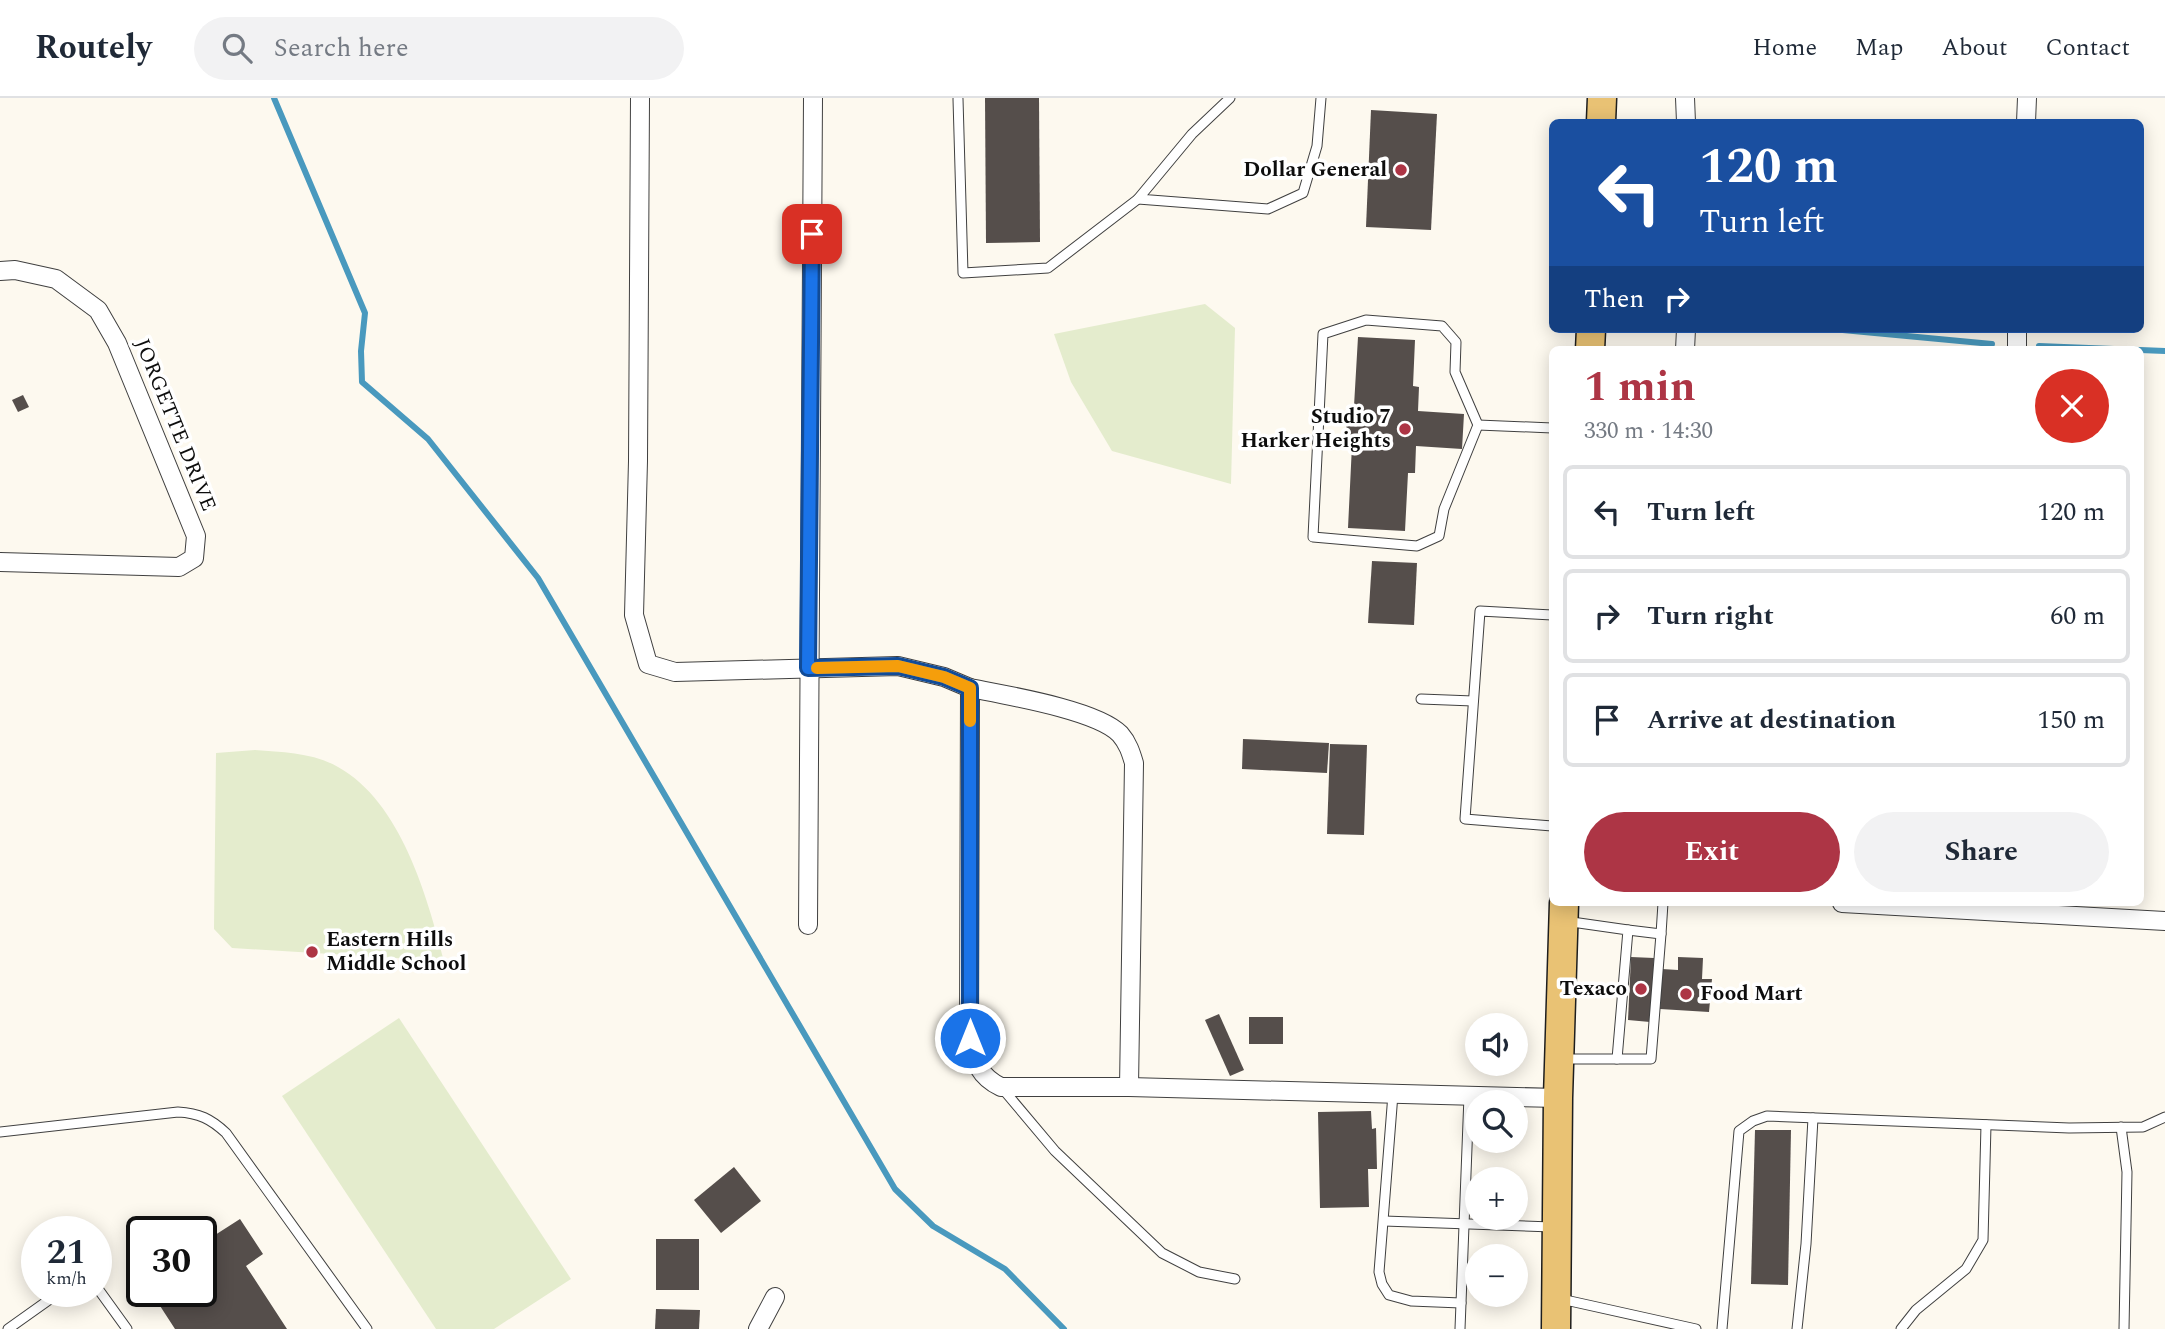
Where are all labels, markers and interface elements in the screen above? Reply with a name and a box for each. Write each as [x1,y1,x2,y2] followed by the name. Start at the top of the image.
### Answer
[194,17,684,80] search box
[35,23,152,73] text: Routely
[274,28,409,68] text: Search here
[218,29,256,67] icon: search
[1752,30,1817,66] text: Home
[1855,30,1903,66] text: Map
[1941,30,2007,66] text: About
[2045,30,2130,66] text: Contact
[1699,130,1838,205] text: 120 m
[1584,147,1675,238] icon: left
[1243,154,1387,186] place label: Dollar General
[1393,162,1409,178] marker: Dollar General
[1699,198,1825,247] text: Turn left
[782,204,842,264] pin
[793,215,831,253] icon: arrive
[1584,279,1644,319] text: Then
[1658,280,1696,318] icon: right
[126,334,224,516] street label: JORGETTE DRIVE
[1584,356,1696,419] text: 1 min
[2035,369,2109,443] button: close
[1240,401,1391,457] place label: Studio 7 Harker Heights
[1584,414,1713,449] text: 330 m · 14:30
[1397,421,1413,437] marker: Studio 7 Harker Heights
[1647,492,1755,532] text: Turn left
[2037,492,2105,532] text: 120 m
[1588,493,1626,531] icon: left
[1647,596,1774,636] text: Turn right
[2050,596,2105,636] text: 60 m
[1588,597,1626,635] icon: right
[1647,700,1896,740] text: Arrive at destination
[2037,700,2105,740] text: 150 m
[1588,701,1626,739] icon: arrive
[1584,812,1840,892] button: Exit
[1854,812,2109,892] button: Share
[326,924,466,980] place label: Eastern Hills Middle School
[304,944,320,960] marker: Eastern Hills Middle School
[1560,973,1627,1005] place label: Texaco
[1700,978,1803,1010] place label: Food Mart
[1633,981,1649,997] marker: Texaco
[1678,986,1694,1002] marker: Food Mart
[933,1001,1007,1075] position arrow
[1465,1013,1528,1307] map controls
[1465,1013,1528,1076] button: sound
[1465,1090,1528,1153] button: search
[1465,1167,1528,1230] button: +
[126,1216,217,1307] speed limit sign: 30
[47,1226,86,1279] text: 21
[1465,1244,1528,1307] button: −
[46,1265,87,1292] text: km/h

